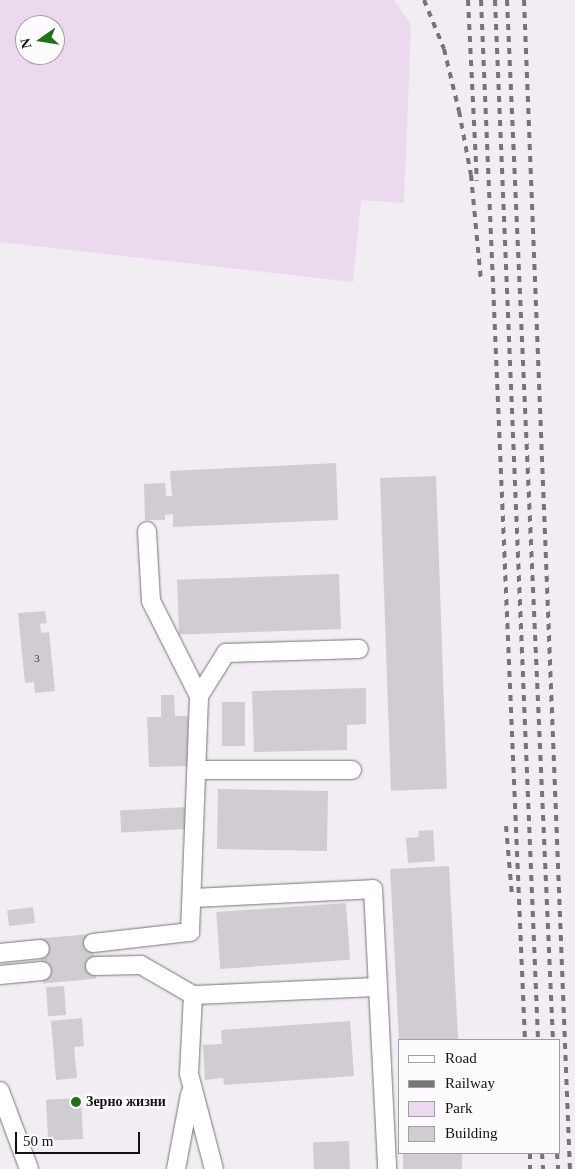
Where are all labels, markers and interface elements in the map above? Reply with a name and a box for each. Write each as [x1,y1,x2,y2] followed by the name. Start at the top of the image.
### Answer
[15,15,65,65] north arrow
[17,37,34,50] text: N
[34,651,40,665] house number: 3
[398,1039,560,1154] legend
[445,1050,477,1066] text: Road
[445,1075,495,1091] text: Railway
[86,1094,166,1110] place label: Зерно жизни
[70,1096,82,1108] marker: Зерно жизни
[445,1100,473,1116] text: Park
[18,1122,142,1154] scale bar
[445,1125,498,1141] text: Building
[23,1133,53,1149] text: 50 m

